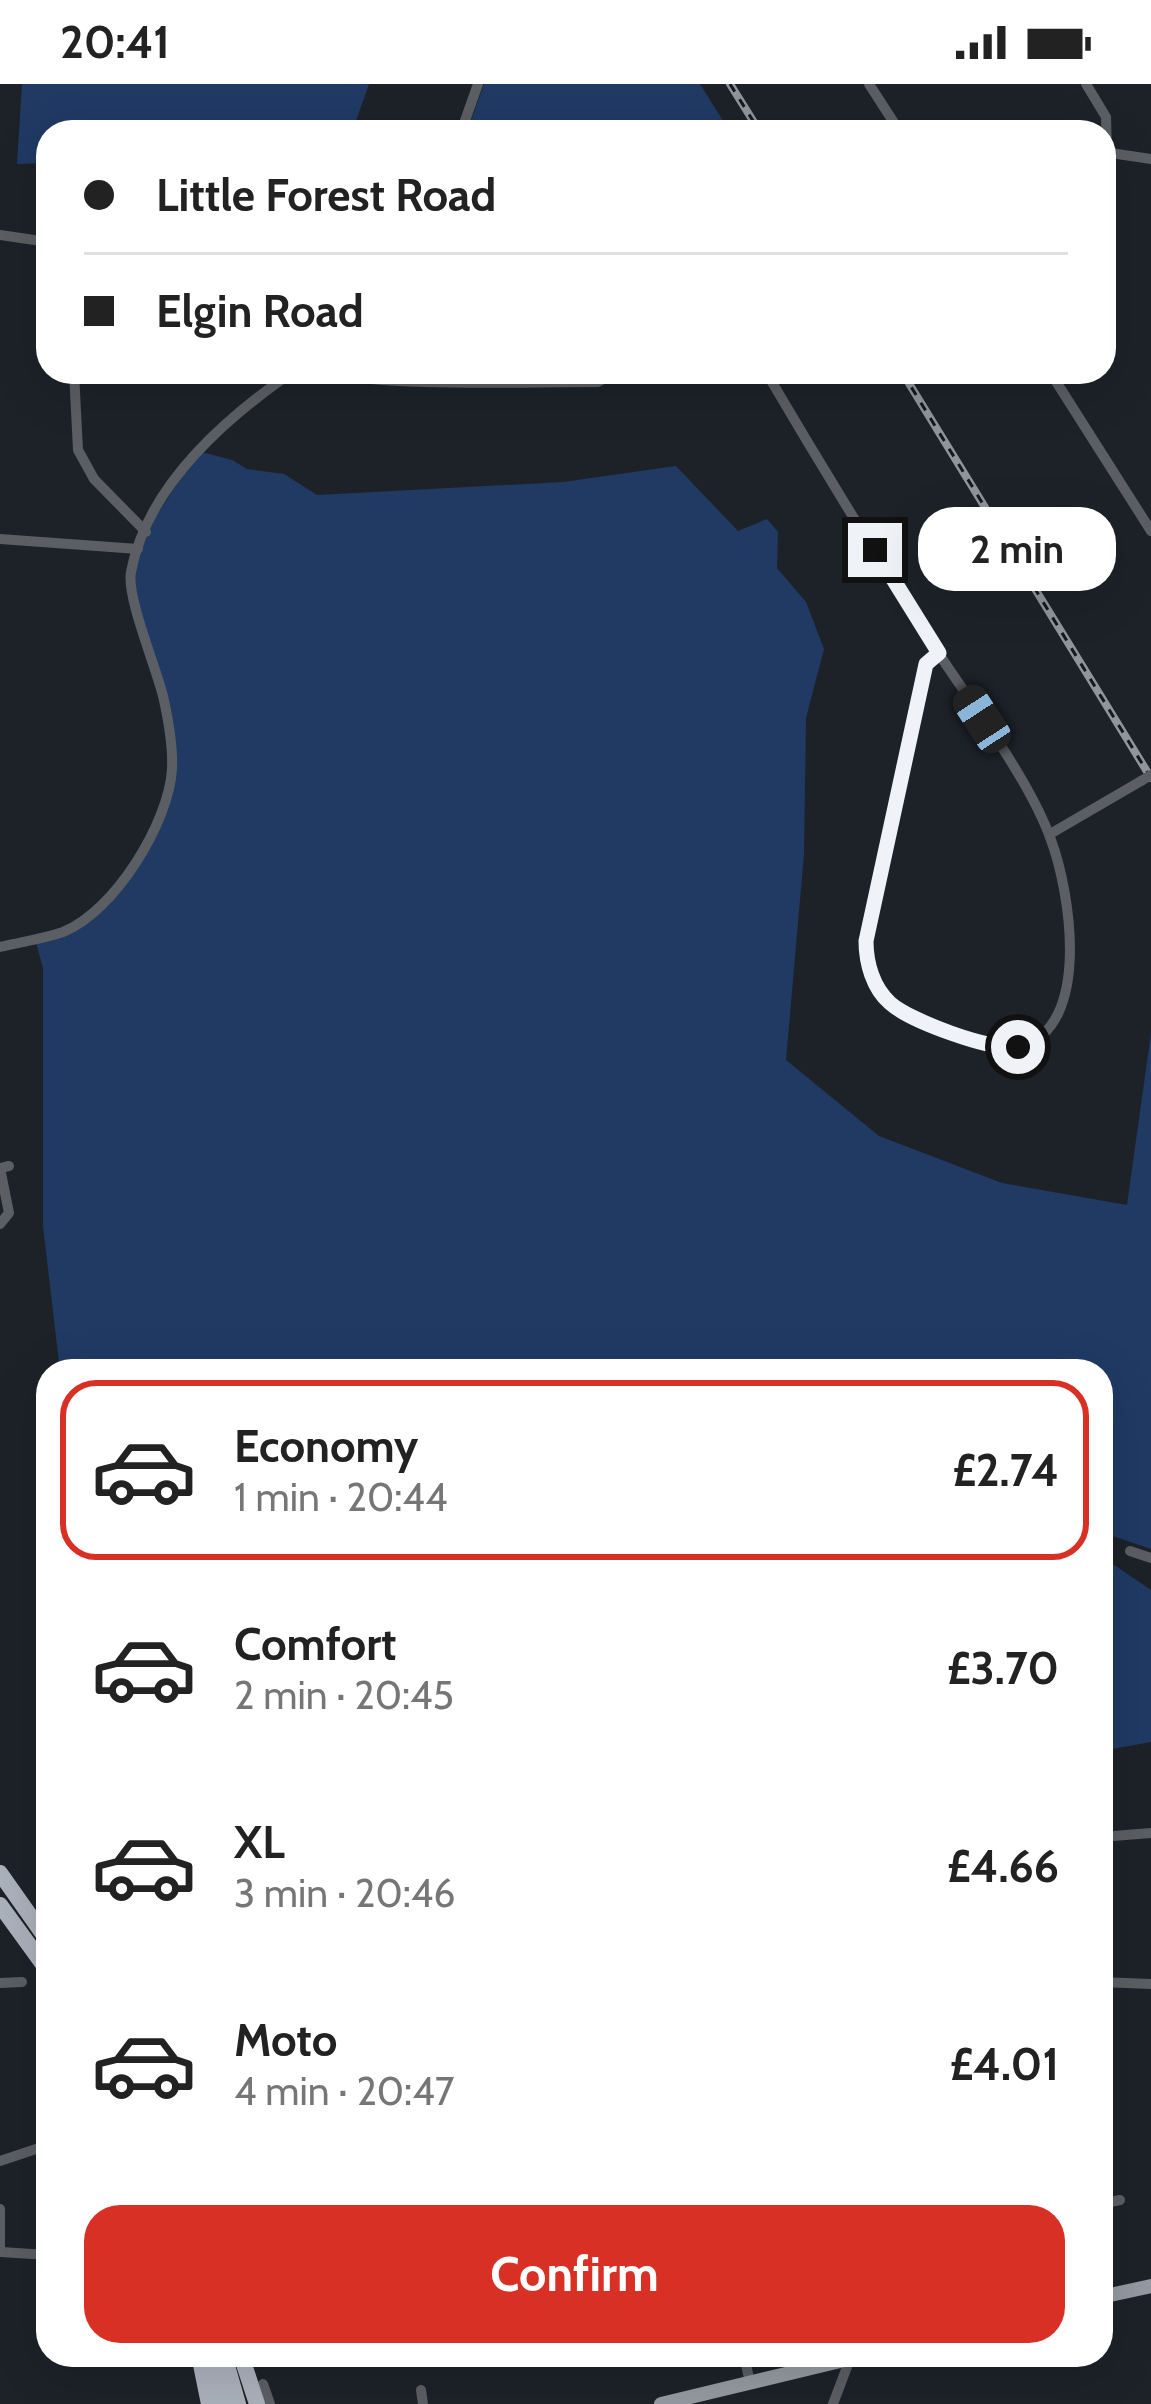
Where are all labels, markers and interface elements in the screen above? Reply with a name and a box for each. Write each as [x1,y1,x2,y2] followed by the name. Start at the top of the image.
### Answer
[60,15,170,69] text: 20:41
[156,168,496,222] text: Little Forest Road
[156,284,364,338] text: Elgin Road
[917,508,1115,592] callout: 2 min
[848,523,902,577] route end
[970,525,1064,573] text: 2 min
[947,679,1017,759] car
[991,1020,1045,1074] route start
[90,1416,198,1524] icon: car
[234,1419,418,1473] text: Economy
[952,1443,1059,1497] text: £2.74
[234,1473,447,1521] text: 1 min · 20:44
[90,1614,198,1722] icon: car
[234,1617,397,1671] text: Comfort
[947,1641,1059,1695] text: £3.70
[234,1671,454,1719] text: 2 min · 20:45
[90,1812,198,1920] icon: car
[234,1815,285,1869] text: XL
[947,1839,1059,1893] text: £4.66
[234,1869,455,1917] text: 3 min · 20:46
[90,2010,198,2118] icon: car
[234,2013,337,2067] text: Moto
[950,2037,1059,2091] text: £4.01
[234,2067,454,2115] text: 4 min · 20:47
[84,2205,1065,2343] button: Confirm

